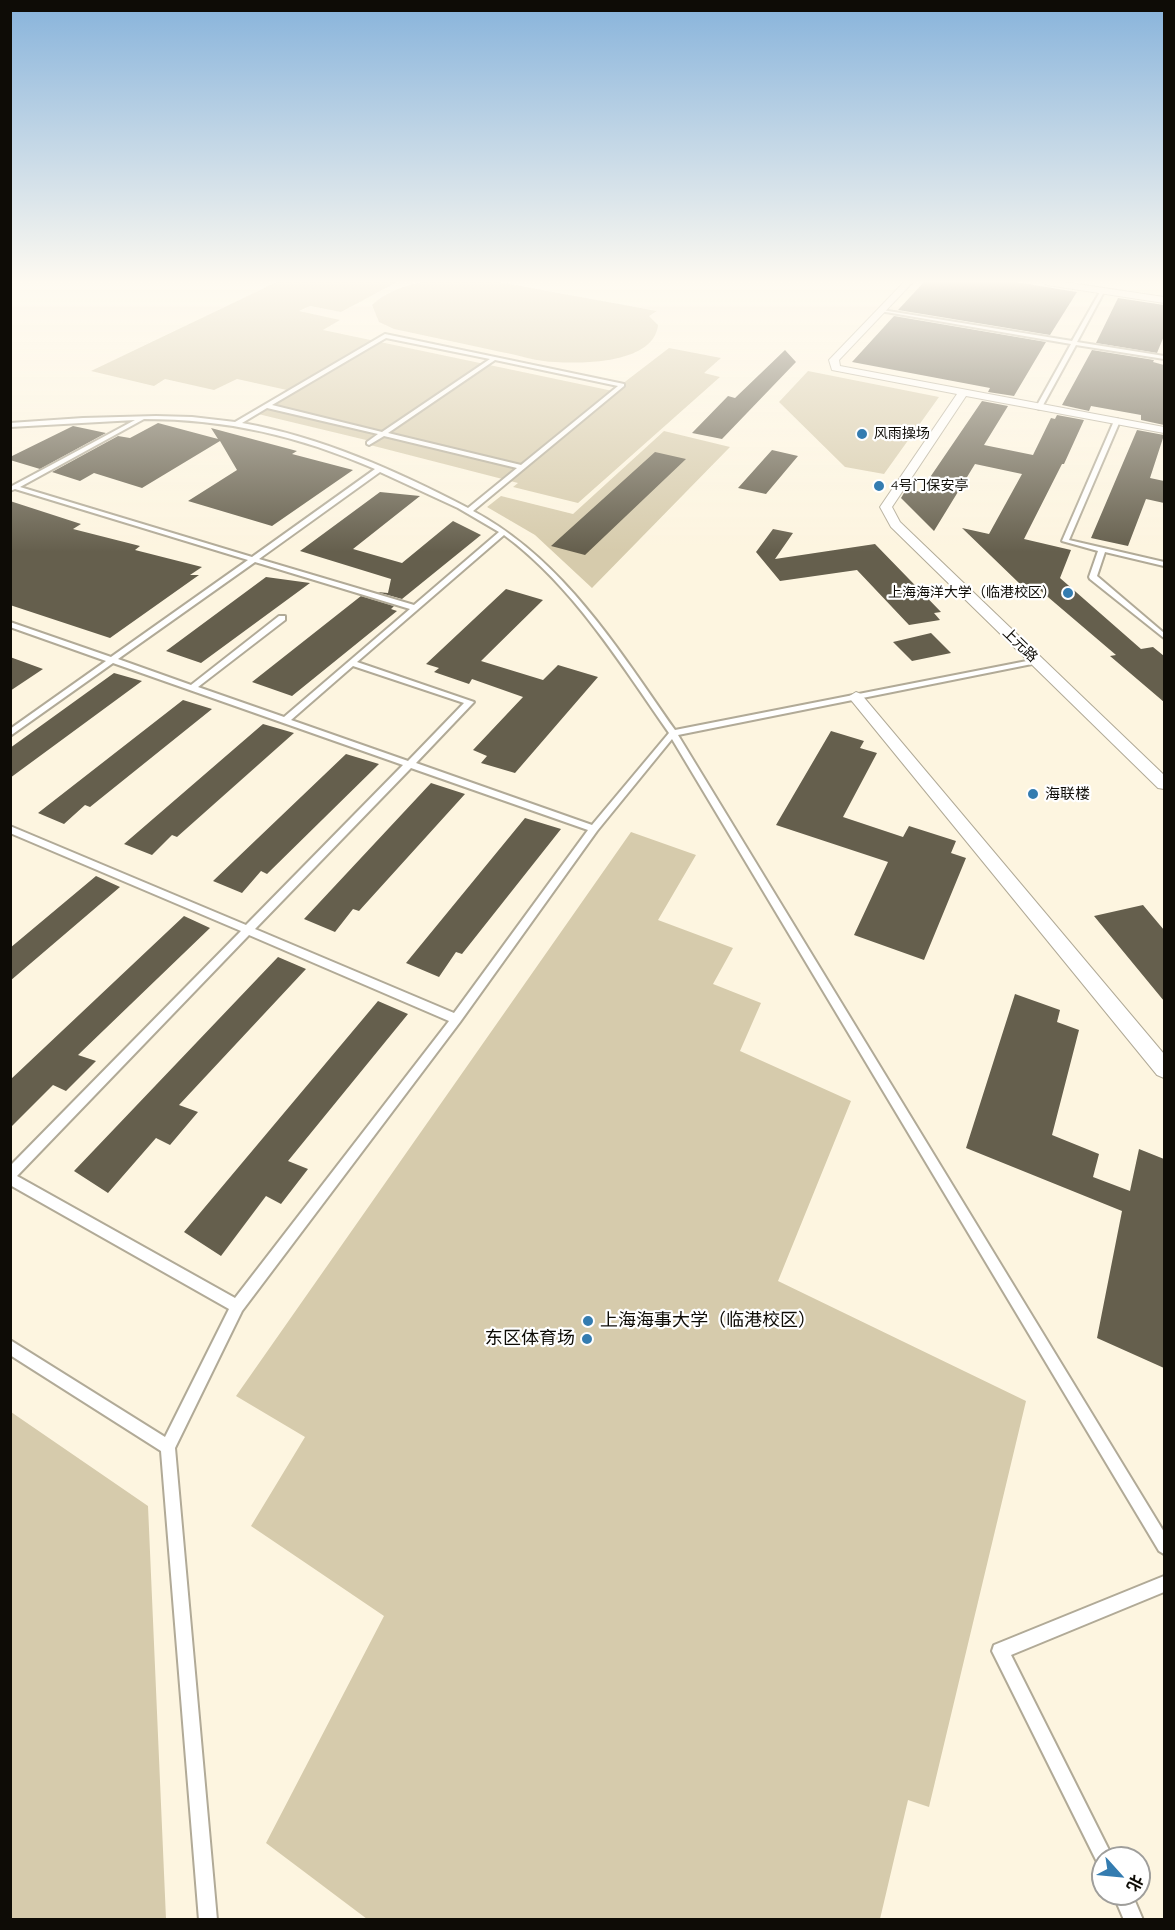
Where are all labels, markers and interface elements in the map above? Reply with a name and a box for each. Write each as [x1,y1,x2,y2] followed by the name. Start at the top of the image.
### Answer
[874,426,930,442] place label: 风雨操场
[855,427,869,441] marker: 风雨操场
[891,478,968,494] place label: 4号门保安亭
[872,479,886,493] marker: 4号门保安亭
[888,585,1056,601] place label: 上海海洋大学（临港校区）
[1061,586,1075,600] marker: 上海海洋大学（临港校区）
[999,624,1041,666] street label: 上元路
[1045,785,1090,803] place label: 海联楼
[1026,787,1040,801] marker: 海联楼
[600,1310,816,1332] place label: 上海海事大学（临港校区）
[581,1314,595,1328] marker: 上海海事大学（临港校区）
[485,1328,575,1350] place label: 东区体育场
[580,1332,594,1346] marker: 东区体育场
[1091,1846,1151,1906] north arrow
[1123,1872,1148,1895] text: 北

